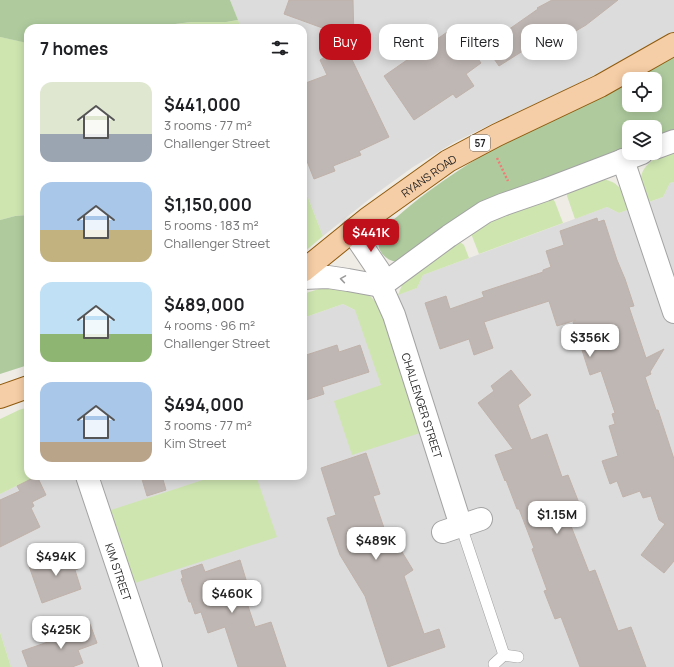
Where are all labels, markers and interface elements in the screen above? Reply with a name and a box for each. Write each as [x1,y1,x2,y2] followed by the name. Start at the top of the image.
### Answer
[319,24,371,60] chip: Buy
[379,24,438,60] chip: Rent
[446,24,513,60] chip: Filters
[521,24,577,60] chip: New
[40,37,108,60] text: 7 homes
[269,37,291,59] icon: filters
[622,72,662,160] map controls
[622,72,662,112] button: locate
[164,93,241,116] text: $441,000
[72,98,120,146] icon: home
[164,116,252,134] text: 3 rooms · 77 m²
[622,120,662,160] button: layers
[164,134,270,152] text: Challenger Street
[470,135,490,151] road number: 57
[398,150,459,200] street label: RYANS ROAD
[164,193,252,216] text: $1,150,000
[72,198,120,246] icon: home
[164,216,259,234] text: 5 rooms · 183 m²
[343,219,399,253] pin: $441K
[352,223,390,241] text: $441K
[164,234,270,252] text: Challenger Street
[339,275,346,284] one-way arrow
[164,293,245,316] text: $489,000
[72,298,120,346] icon: home
[164,316,255,334] text: 4 rooms · 96 m²
[562,324,618,358] pin: $356K
[570,328,610,346] text: $356K
[164,334,270,352] text: Challenger Street
[399,351,447,461] street label: CHALLENGER STREET
[164,393,244,416] text: $494,000
[72,398,120,446] icon: home
[164,416,252,434] text: 3 rooms · 77 m²
[164,434,227,452] text: Kim Street
[524,501,590,535] pin: $1.15M
[537,505,577,523] text: $1.15M
[348,527,404,561] pin: $489K
[356,531,396,549] text: $489K
[102,541,136,603] street label: KIM STREET
[28,543,84,577] pin: $494K
[36,547,76,565] text: $494K
[204,580,260,614] pin: $460K
[211,584,253,602] text: $460K
[33,616,89,650] pin: $425K
[41,620,81,638] text: $425K

